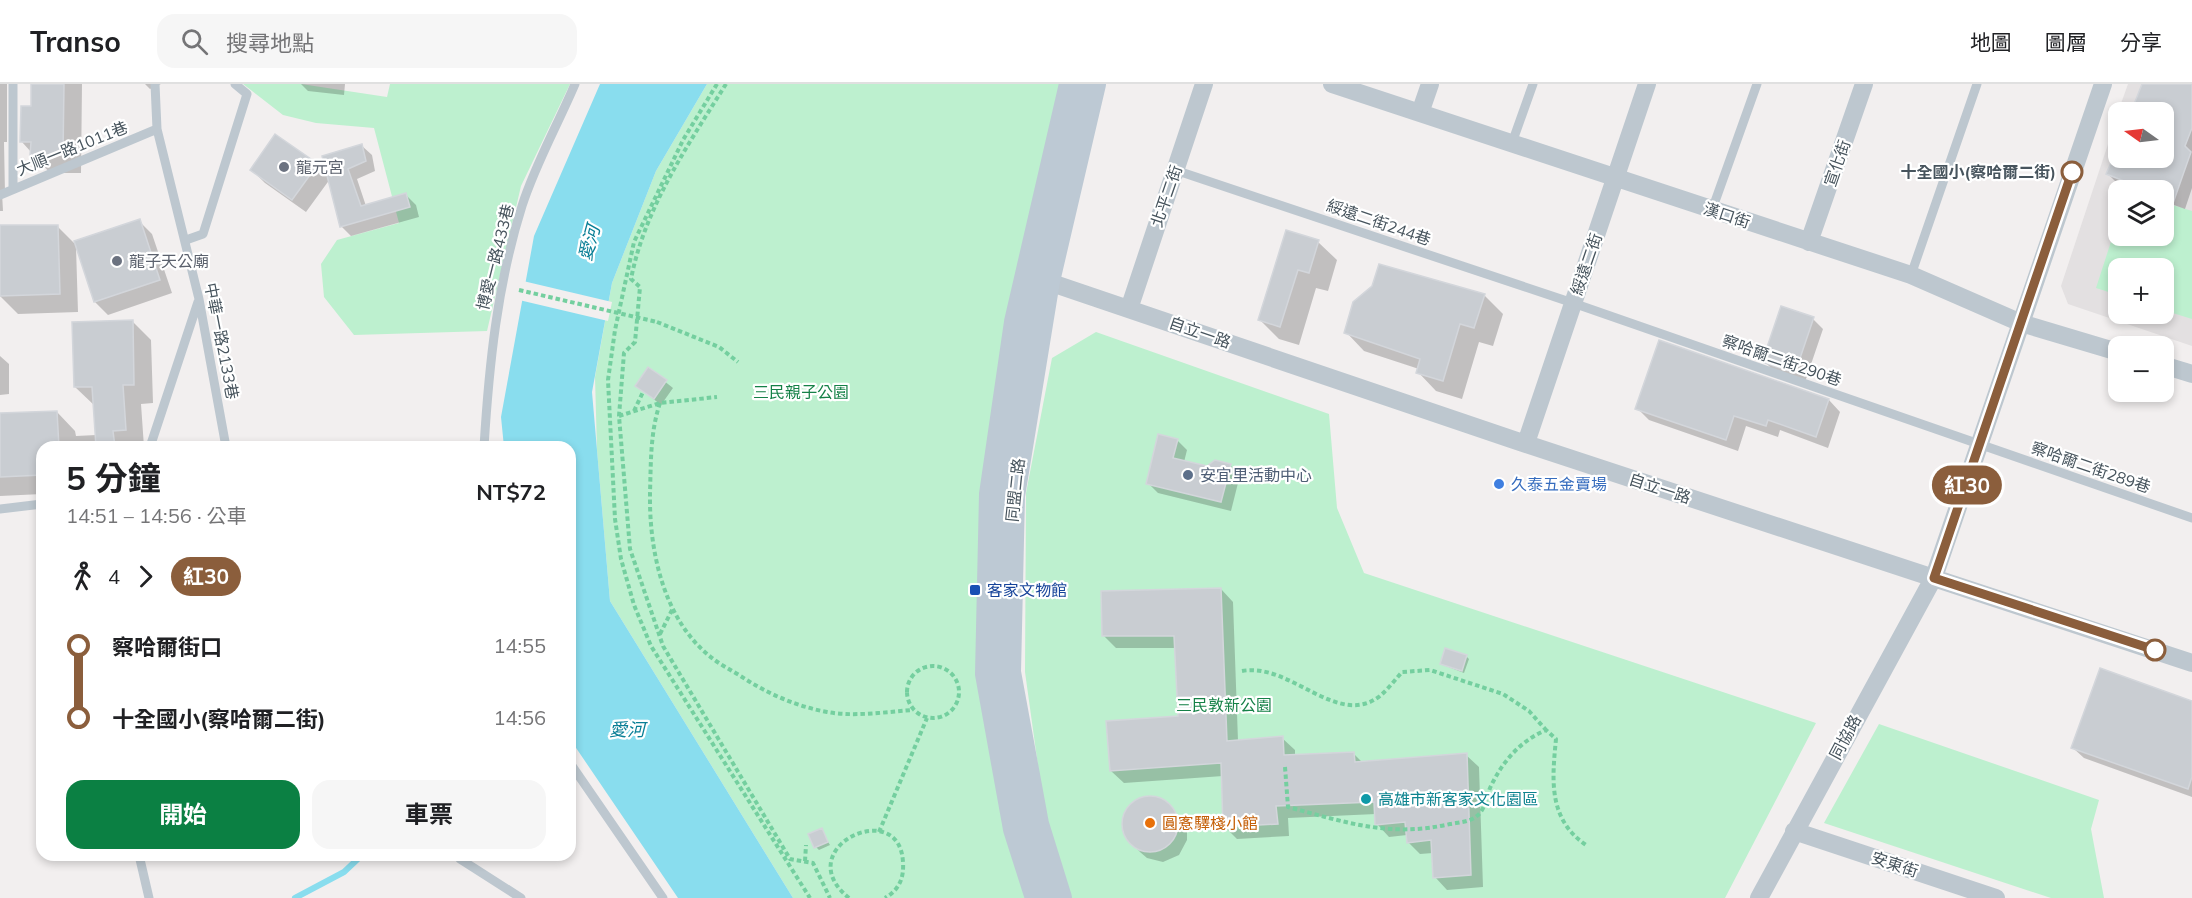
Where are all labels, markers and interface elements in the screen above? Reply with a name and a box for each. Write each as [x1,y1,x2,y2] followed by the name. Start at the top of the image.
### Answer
[157,14,577,68] search box
[30,24,121,59] text: Transo
[178,25,211,58] icon: search
[226,29,314,57] text: 搜尋地點
[1970,29,2012,55] text: 地圖
[2045,29,2087,55] text: 圖層
[2120,29,2162,55] text: 分享
[2108,102,2174,168] north arrow
[2108,102,2174,402] map controls
[13,117,131,179] street label: 大順一路1011巷
[1820,137,1854,189] street label: 宣化街
[296,157,344,177] place label: 龍元宮
[277,160,291,174] marker: 龍元宮
[2061,161,2083,183] marker: 十全國小(察哈爾二街)
[1146,162,1186,230] street label: 北平二街
[1901,162,2056,182] place label: 十全國小(察哈爾二街)
[2108,180,2174,246] button: layers
[1324,195,1434,249] street label: 綏遠二街244巷
[1701,198,1753,232] street label: 漢口街
[472,202,518,312] street label: 博愛一路433巷
[573,220,606,263] water label: 愛河
[1566,230,1606,298] street label: 綏遠二街
[129,251,209,271] place label: 龍子天公廟
[110,254,124,268] marker: 龍子天公廟
[2108,258,2174,324] button: +
[201,281,243,401] street label: 中華一路2133巷
[1166,312,1234,352] street label: 自立一路
[1720,330,1844,390] street label: 察哈爾二街290巷
[2108,336,2174,402] button: −
[753,382,849,402] park label: 三民親子公園
[2029,437,2153,497] street label: 察哈爾二街289巷
[66,457,161,498] text: 5 分鐘
[1002,457,1028,523] street label: 同盟二路
[1200,465,1312,485] place label: 安宜里活動中心
[1932,466,2002,504] line badge: 紅30
[1181,468,1195,482] marker: 安宜里活動中心
[1626,469,1694,507] street label: 自立一路
[1944,472,1990,498] text: 紅30
[1511,474,1607,494] place label: 久泰五金賣場
[1492,477,1506,491] marker: 久泰五金賣場
[476,478,546,506] text: NT$72
[66,503,247,528] text: 14:51 – 14:56 · 公車
[66,560,99,593] icon: walk
[129,560,162,593] icon: forward
[183,563,229,589] text: 紅30
[108,564,120,589] text: 4
[987,580,1067,600] place label: 客家文物館
[968,583,982,597] marker: 客家文物館
[112,633,222,661] text: 察哈爾街口
[493,633,546,658] text: 14:55
[2144,639,2166,661] unlabelled marker
[1176,695,1272,715] park label: 三民敦新公園
[112,705,326,733] text: 十全國小(察哈爾二街)
[493,705,546,730] text: 14:56
[1825,711,1865,763] street label: 同協路
[609,718,648,741] water label: 愛河
[66,780,300,849] button: 開始
[312,780,546,849] button: 車票
[1378,789,1538,809] place label: 高雄市新客家文化園區
[1359,792,1373,806] marker: 高雄市新客家文化園區
[1162,813,1258,833] place label: 圓愙驛棧小館
[1143,816,1157,830] marker: 圓愙驛棧小館
[1869,847,1921,881] street label: 安東街

